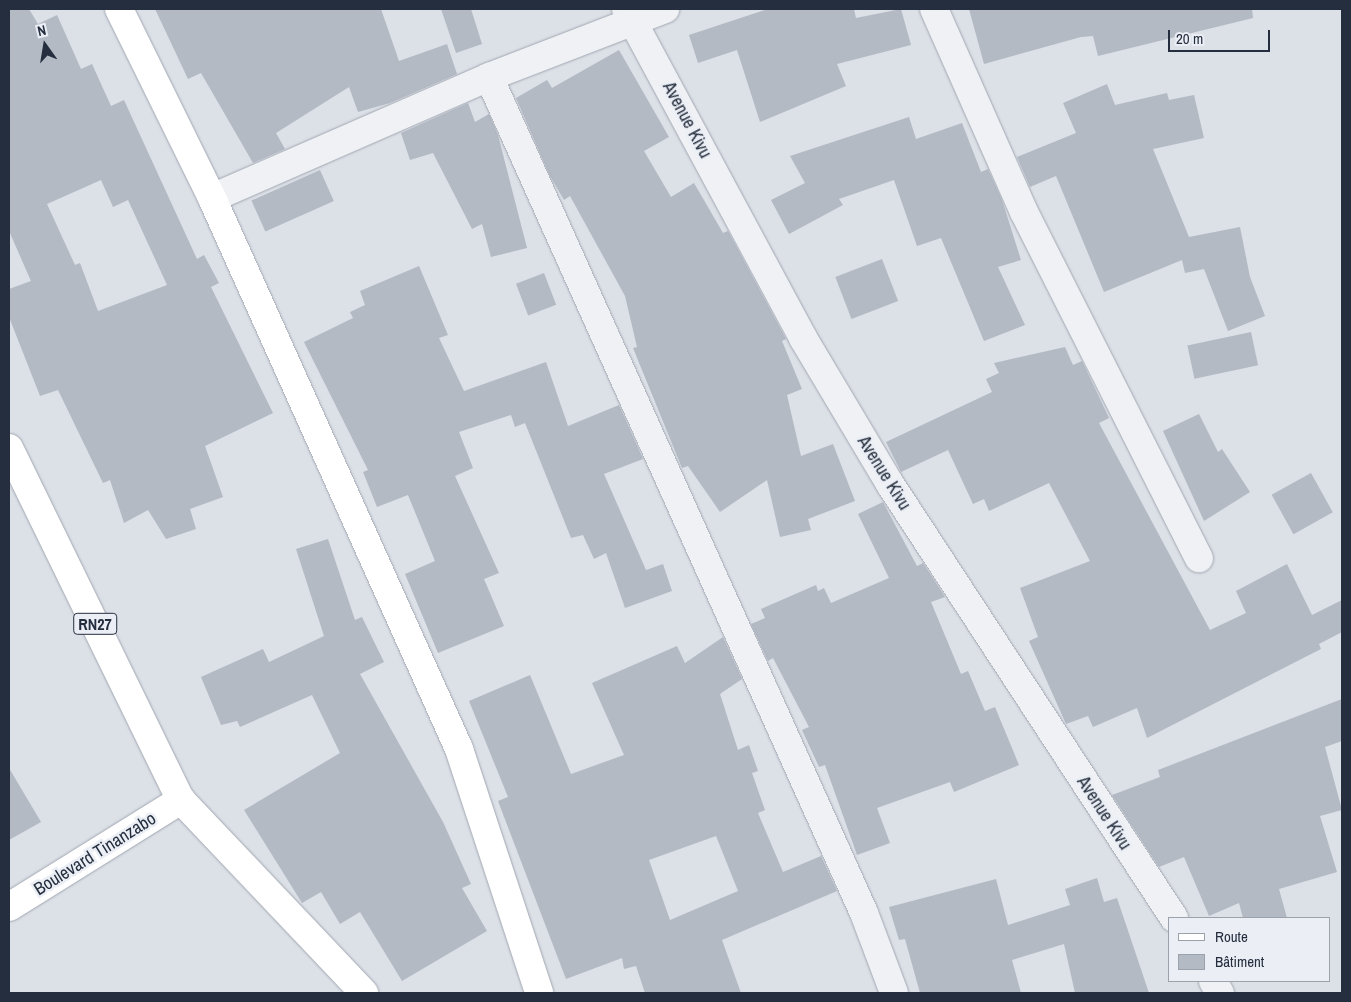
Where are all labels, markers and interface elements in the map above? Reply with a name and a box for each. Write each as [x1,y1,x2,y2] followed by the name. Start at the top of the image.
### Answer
[20,20,70,70] north arrow
[1171,20,1274,52] scale bar
[36,21,48,40] text: N
[1176,28,1203,49] text: 20 m
[658,78,716,162] street label: Avenue Kivu
[853,432,915,514] street label: Avenue Kivu
[72,610,118,638] road number: RN27
[1072,772,1136,854] street label: Avenue Kivu
[30,808,160,900] street label: Boulevard Tinanzabo
[1168,917,1331,982] legend
[1215,926,1248,947] text: Route
[1215,951,1264,972] text: Bâtiment

